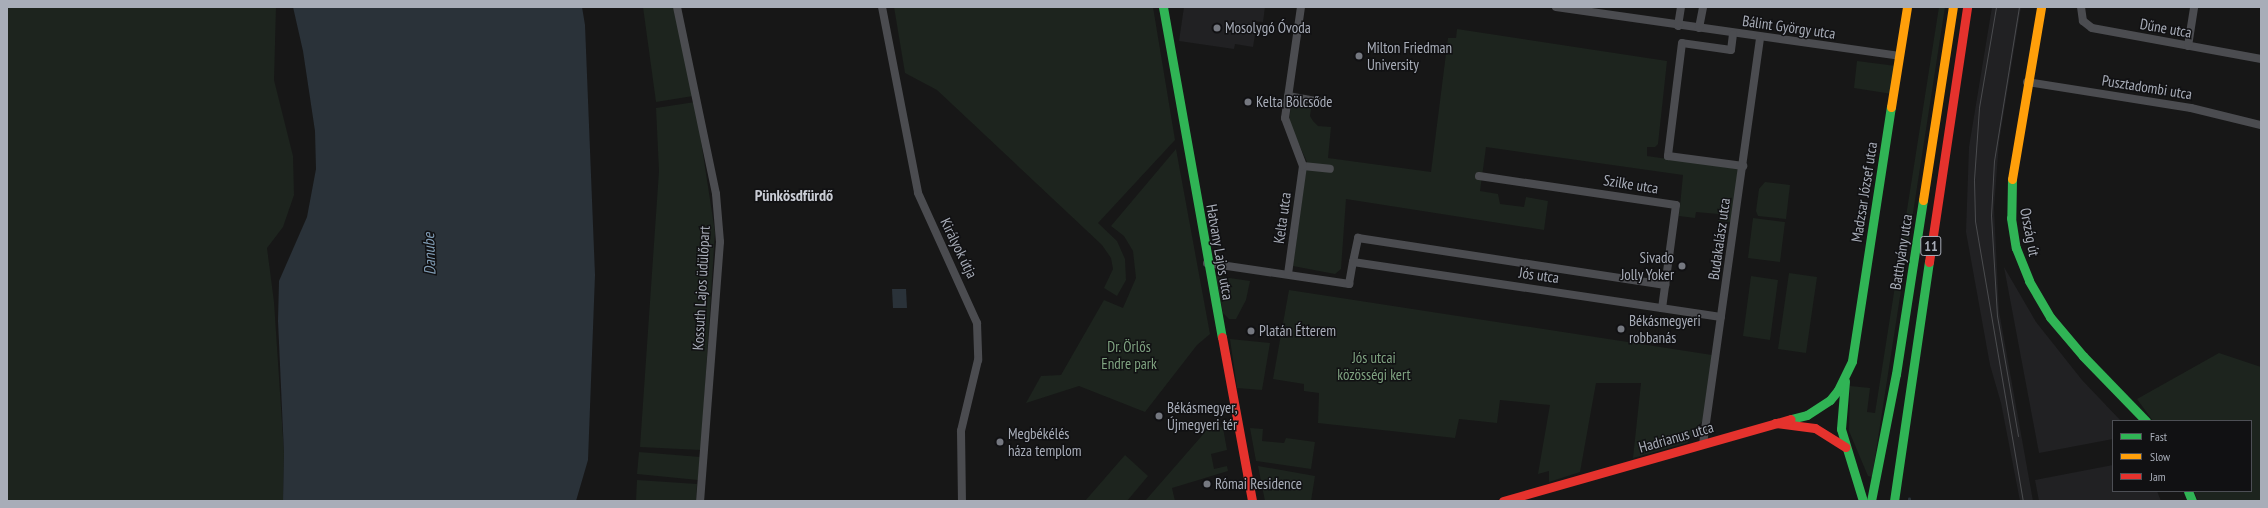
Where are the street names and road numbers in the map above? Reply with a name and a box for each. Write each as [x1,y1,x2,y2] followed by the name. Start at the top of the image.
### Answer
[1741,12,1837,42] street label: Bálint György utca
[2139,15,2193,41] street label: Dűne utca
[2101,71,2193,103] street label: Pusztadombi utca
[1847,141,1881,243] street label: Madzsar József utca
[1602,171,1660,197] street label: Szilke utca
[1269,191,1295,245] street label: Kelta utca
[1704,197,1734,281] street label: Budakalász utca
[1203,203,1237,301] street label: Hatvany Lajos utca
[2016,206,2044,258] street label: Ország út
[1886,213,1916,291] street label: Batthyány utca
[937,215,981,281] street label: Királyok útja
[689,225,713,351] street label: Kossuth Lajos üdülőpart
[1920,234,1942,258] road number: 11
[1518,263,1560,287] street label: Jós utca
[1636,418,1716,456] street label: Hadrianus utca

